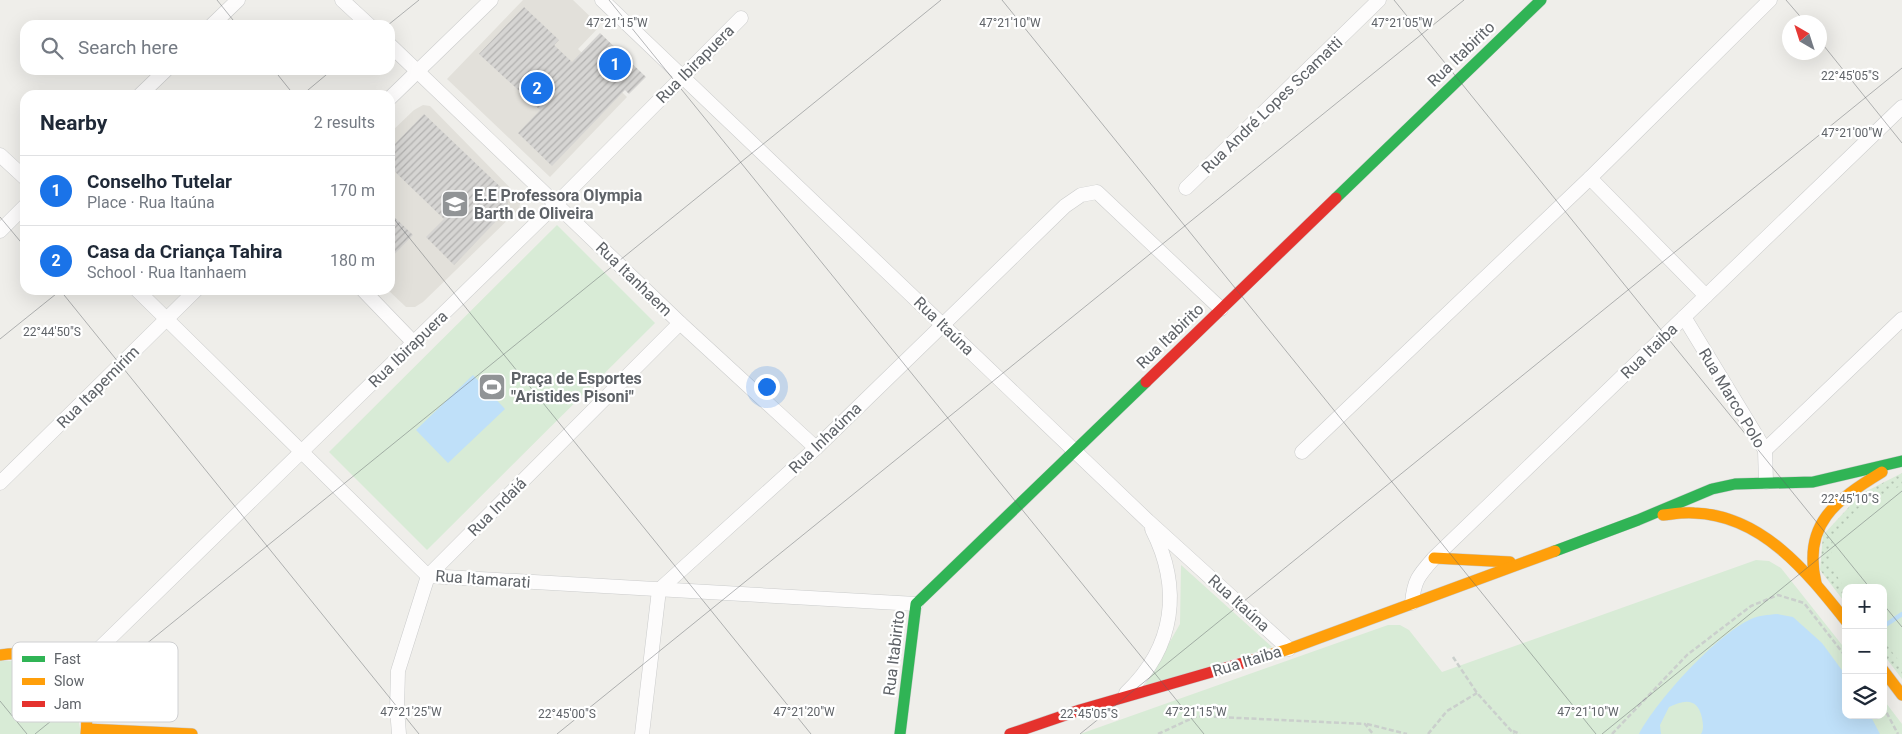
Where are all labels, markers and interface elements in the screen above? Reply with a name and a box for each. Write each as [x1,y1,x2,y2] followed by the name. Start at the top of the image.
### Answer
[1782,15,1827,60] north arrow
[586,16,648,30] text: 47°21'15"W
[979,16,1041,30] text: 47°21'10"W
[1371,16,1433,30] text: 47°21'05"W
[1423,17,1499,91] street label: Rua Itabirito
[20,20,395,75] search box
[652,21,738,107] street label: Rua Ibirapuera
[1198,33,1346,177] street label: Rua André Lopes Scamatti
[38,34,66,62] icon: search
[78,36,178,59] text: Search here
[599,45,631,83] pin: 1
[521,69,553,107] pin: 2
[1821,69,1879,83] text: 22°45'05"S
[40,111,107,135] text: Nearby
[314,113,375,132] text: 2 results
[1821,126,1883,140] text: 47°21'00"W
[87,170,232,193] text: Conselho Tutelar
[51,181,61,200] text: 1
[330,181,375,200] text: 170 m
[474,186,643,223] place label: E.E Professora Olympia Barth de Oliveira
[440,189,470,219] school or university icon: E.E Professora Olympia Barth de Oliveira
[87,193,215,212] text: Place · Rua Itaúna
[592,238,676,320] street label: Rua Itanhaem
[87,240,282,263] text: Casa da Criança Tahira
[51,251,61,270] text: 2
[330,251,375,270] text: 180 m
[87,263,246,282] text: School · Rua Itanhaem
[910,293,978,359] street label: Rua Itaúna
[1132,299,1208,373] street label: Rua Itabirito
[365,307,451,391] street label: Rua Ibirapuera
[1617,319,1681,383] street label: Rua Itaiba
[23,325,81,339] text: 22°44'50"S
[53,342,143,432] street label: Rua Itapemirim
[1695,345,1769,451] street label: Rua Marco Polo
[511,369,642,406] place label: Praça de Esportes "Aristides Pisoni"
[477,372,507,402] sports icon: Praça de Esportes "Aristides Pisoni"
[754,374,780,400] your location
[785,399,865,477] street label: Rua Inhaúma
[464,474,530,540] street label: Rua Indaiá
[1821,492,1879,506] text: 22°45'10"S
[435,566,531,592] street label: Rua Itamarati
[1204,571,1274,635] street label: Rua Itaúna
[1842,584,1887,719] map controls
[1842,584,1887,629] button: +
[879,609,909,697] street label: Rua Itabirito
[1842,629,1887,674] button: −
[12,642,178,722] legend
[1210,642,1284,680] street label: Rua Itaiba
[54,651,81,667] text: Fast
[54,673,85,689] text: Slow
[1842,674,1887,719] button: layers
[54,696,82,712] text: Jam
[380,705,442,719] text: 47°21'25"W
[773,705,835,719] text: 47°21'20"W
[1165,705,1227,719] text: 47°21'15"W
[1557,705,1619,719] text: 47°21'10"W
[538,707,596,721] text: 22°45'00"S
[1060,707,1118,721] text: 22°45'05"S

